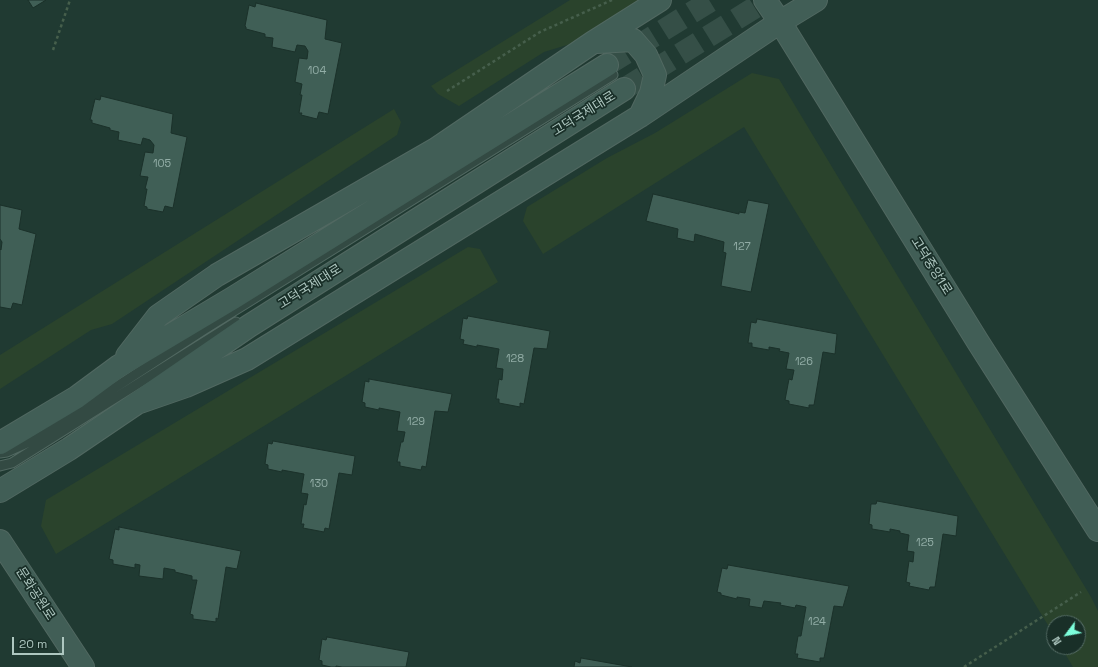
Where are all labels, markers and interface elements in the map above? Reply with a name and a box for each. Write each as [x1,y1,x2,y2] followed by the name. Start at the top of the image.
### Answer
[308,64,326,78] house number: 104
[549,88,619,140] street label: 고덕국제대로
[153,157,171,171] house number: 105
[907,234,955,298] street label: 고덕중앙1로
[733,240,751,254] house number: 127
[275,261,345,313] street label: 고덕국제대로
[506,352,524,366] house number: 128
[795,355,813,369] house number: 126
[407,415,425,429] house number: 129
[310,477,328,491] house number: 130
[916,536,934,550] house number: 125
[12,565,58,623] street label: 문화공원로
[808,615,826,629] house number: 124
[1046,615,1086,655] north arrow
[14,629,66,655] scale bar
[1049,634,1065,648] text: N
[19,636,47,652] text: 20 m

